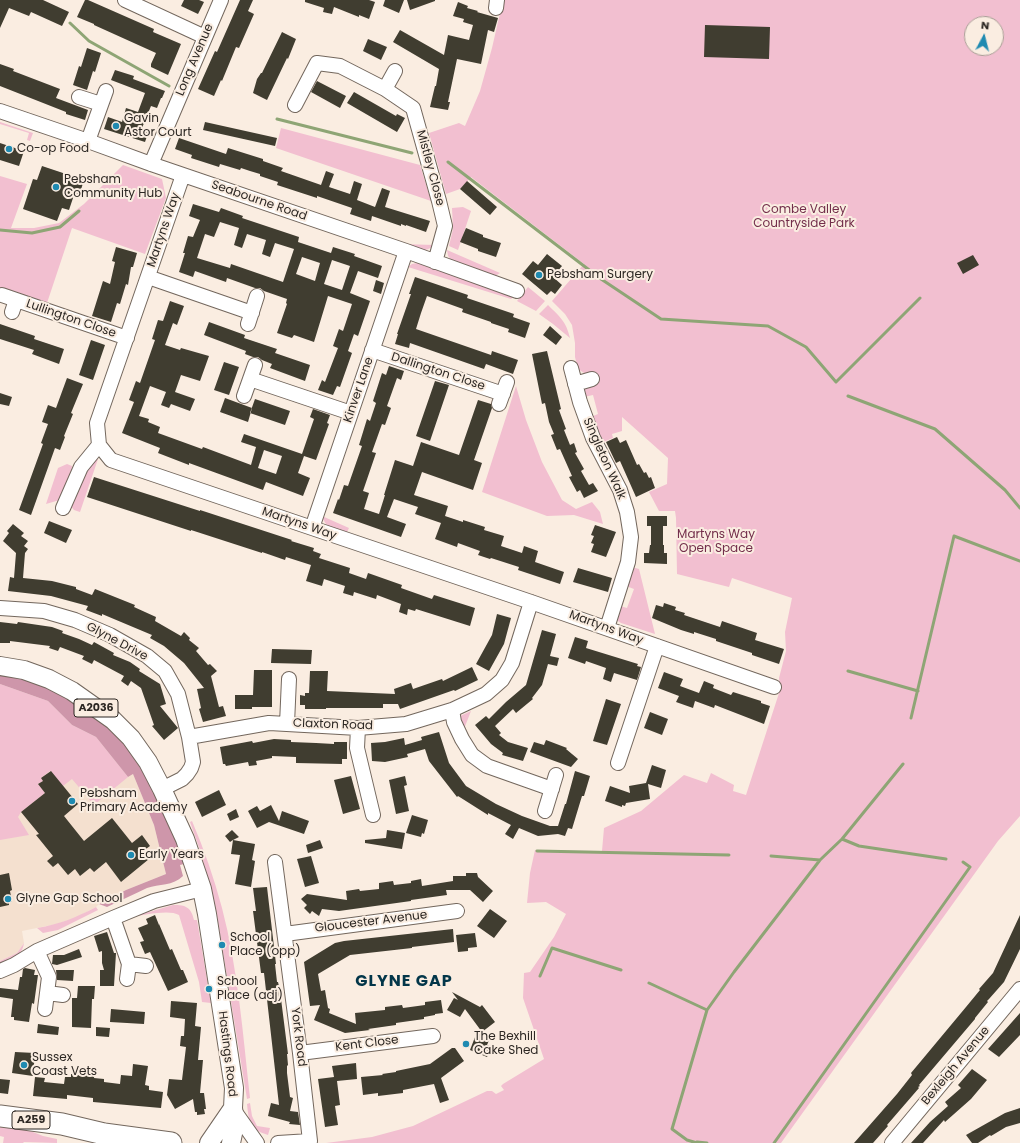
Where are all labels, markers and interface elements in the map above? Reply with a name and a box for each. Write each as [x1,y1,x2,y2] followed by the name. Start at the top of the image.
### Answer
[964,16,1004,56] north arrow
[980,17,990,34] text: N
[173,22,217,98] street label: Long Avenue
[124,112,192,140] place label: Gavin Astor Court
[111,121,121,131] marker: Gavin Astor Court
[413,129,447,207] street label: Mistley Close
[17,142,89,156] place label: Co-op Food
[4,144,14,154] marker: Co-op Food
[64,173,162,201] place label: Pebsham Community Hub
[209,178,309,224] street label: Seabourne Road
[51,182,61,192] marker: Pebsham Community Hub
[145,191,183,269] street label: Martyns Way
[753,203,855,231] park label: Combe Valley Countryside Park
[547,268,653,282] place label: Pebsham Surgery
[534,270,544,280] marker: Pebsham Surgery
[24,297,118,341] street label: Lullington Close
[389,350,487,394] street label: Dallington Close
[341,355,377,425] street label: Kinver Lane
[580,416,628,502] street label: Singleton Walk
[260,505,338,543] street label: Martyns Way
[677,528,755,556] park label: Martyns Way Open Space
[567,608,645,648] street label: Martyns Way
[84,620,150,664] street label: Glyne Drive
[74,699,118,717] road number: A2036
[293,716,373,734] street label: Claxton Road
[80,787,187,815] place label: Pebsham Primary Academy
[67,796,77,806] marker: Pebsham Primary Academy
[139,848,204,862] place label: Early Years
[126,850,136,860] marker: Early Years
[16,892,122,906] place label: Glyne Gap School
[3,894,13,904] marker: Glyne Gap School
[314,908,428,936] street label: Gloucester Avenue
[230,931,301,959] place label: School Place (opp)
[217,940,227,950] marker: School Place (opp)
[355,972,453,992] district label: GLYNE GAP
[217,975,283,1003] place label: School Place (adj)
[204,984,214,994] marker: School Place (adj)
[287,1006,309,1068] street label: York Road
[215,1010,239,1098] street label: Hastings Road
[919,1024,993,1108] street label: Bexleigh Avenue
[474,1030,538,1058] place label: The Bexhill Cake Shed
[335,1033,399,1055] street label: Kent Close
[461,1039,471,1049] marker: The Bexhill Cake Shed
[32,1051,97,1079] place label: Sussex Coast Vets
[19,1060,29,1070] marker: Sussex Coast Vets
[12,1111,50,1129] road number: A259

